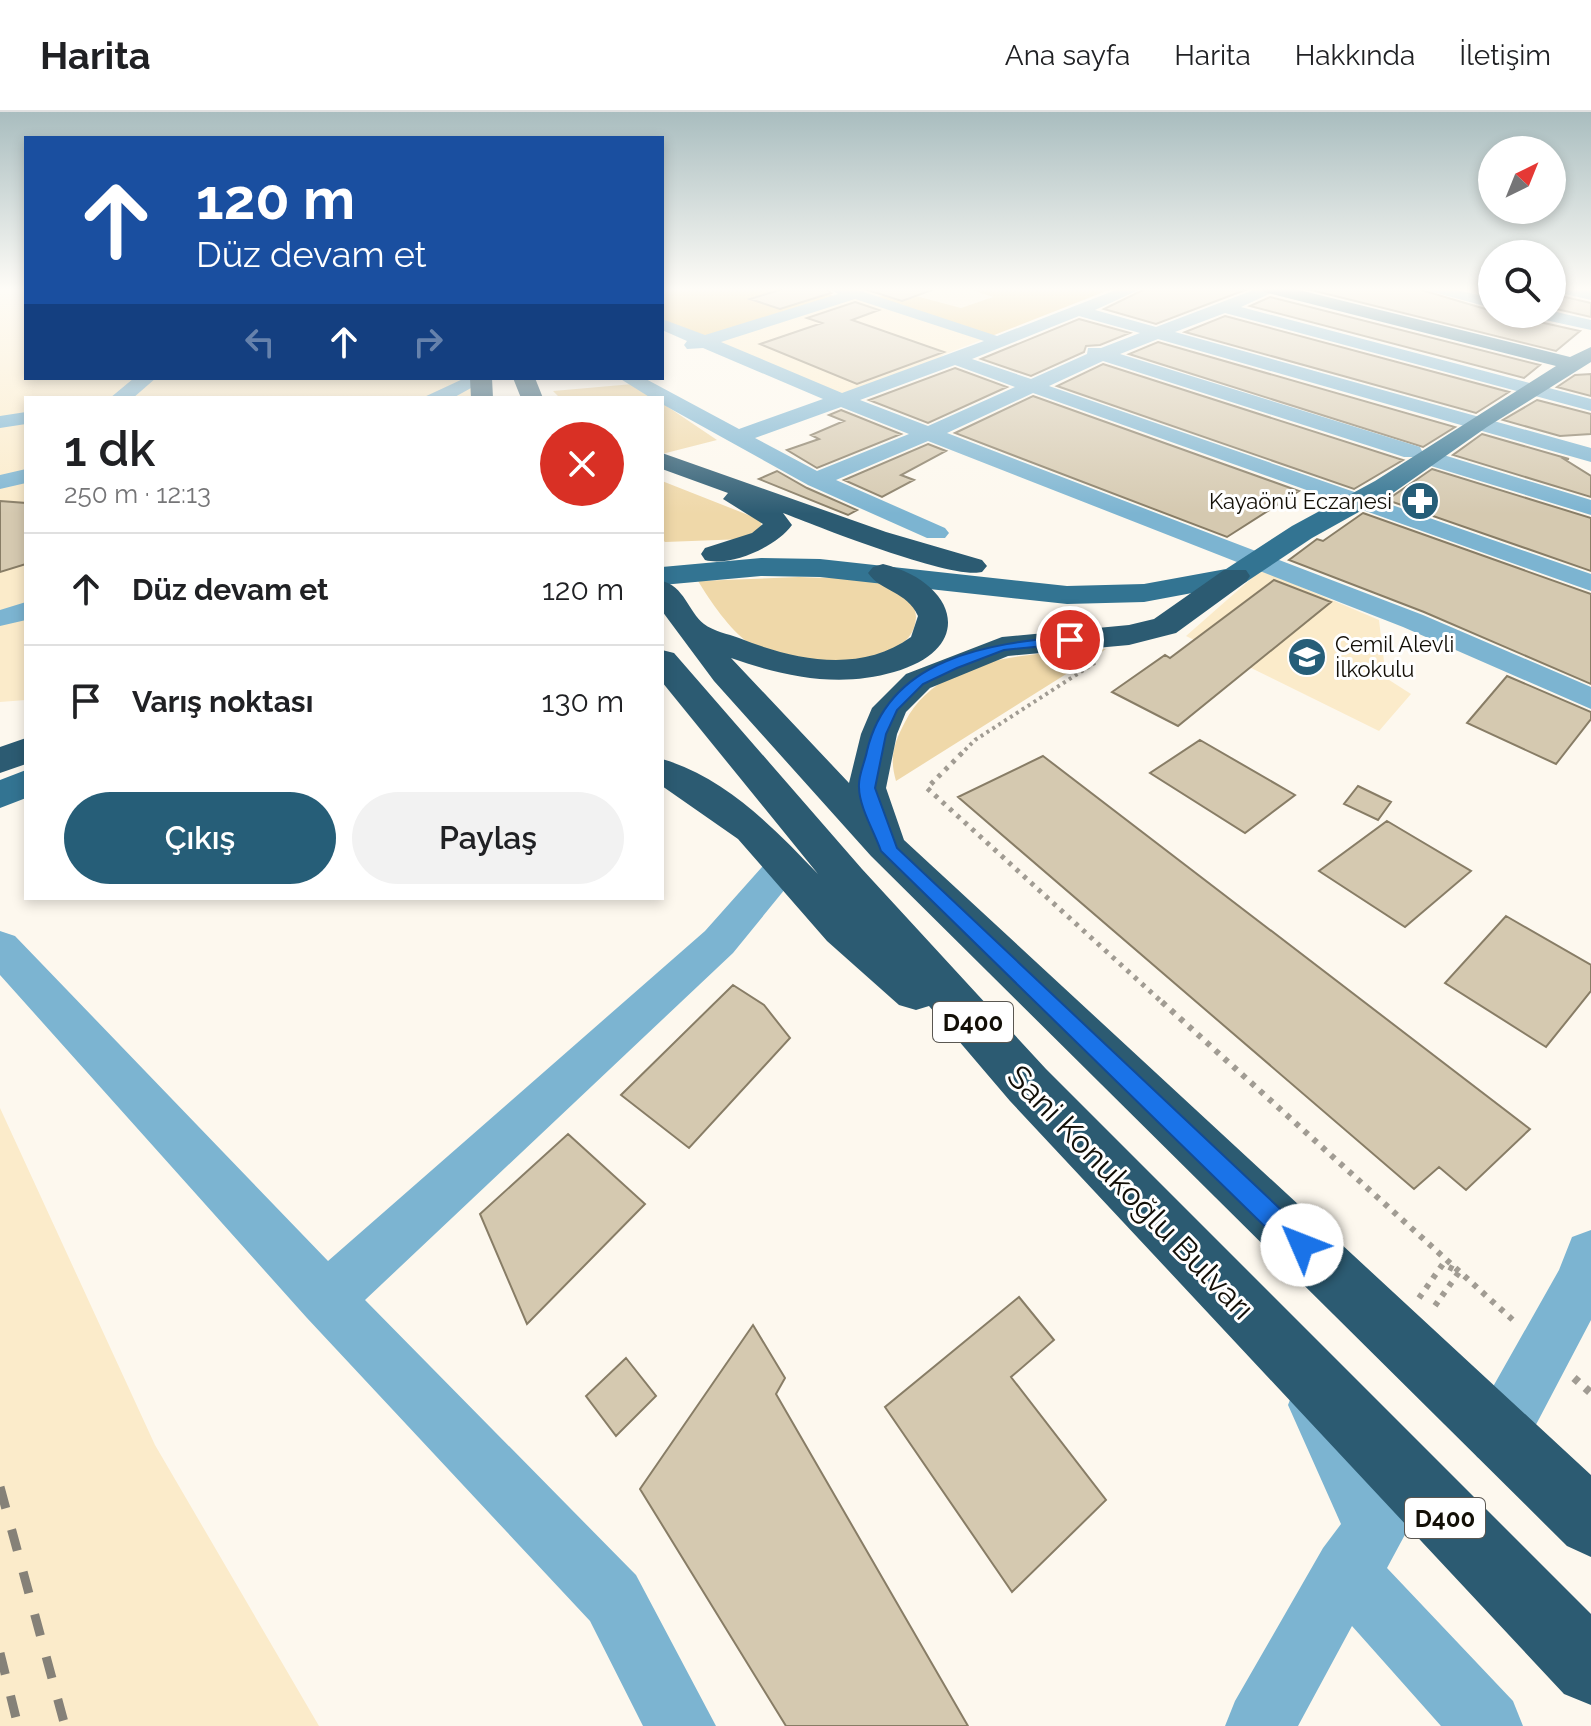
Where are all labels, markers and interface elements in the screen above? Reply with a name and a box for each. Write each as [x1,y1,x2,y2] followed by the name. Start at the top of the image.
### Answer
[40,33,151,78] text: Harita
[1005,39,1130,72] text: Ana sayfa
[1174,39,1251,72] text: Harita
[1295,39,1415,72] text: Hakkında
[1459,39,1551,72] text: İletişim
[1478,136,1566,224] north arrow
[1478,136,1566,328] map controls
[196,166,355,232] text: 120 m
[64,168,168,272] icon: ahead
[196,233,427,275] text: Düz devam et
[1478,240,1566,328] button: search
[238,320,282,364] icon: left
[322,320,366,364] icon: ahead
[406,320,450,364] icon: right
[64,421,155,477] text: 1 dk
[540,422,624,506] button: close
[64,479,211,509] text: 250 m · 12:13
[1399,480,1441,522] pharmacy icon: Kayaönü Eczanesi
[1209,488,1392,514] place label: Kayaönü Eczanesi
[64,567,108,611] icon: ahead
[132,572,329,607] text: Düz devam et
[542,572,624,607] text: 120 m
[1036,606,1104,674] pin
[1048,618,1092,662] icon: arrive
[1335,631,1454,682] place label: Cemil Alevli İlkokulu
[1286,636,1328,678] school or university icon: Cemil Alevli İlkokulu
[64,679,108,723] icon: arrive
[132,684,313,719] text: Varış noktası
[542,684,624,719] text: 130 m
[64,792,336,884] button: Çıkış
[352,792,624,884] button: Paylaş
[933,1002,1013,1042] road number: D400
[1000,1057,1262,1327] street label: Sani Konukoğlu Bulvarı
[1260,1203,1344,1287] position arrow
[1405,1498,1485,1538] road number: D400

